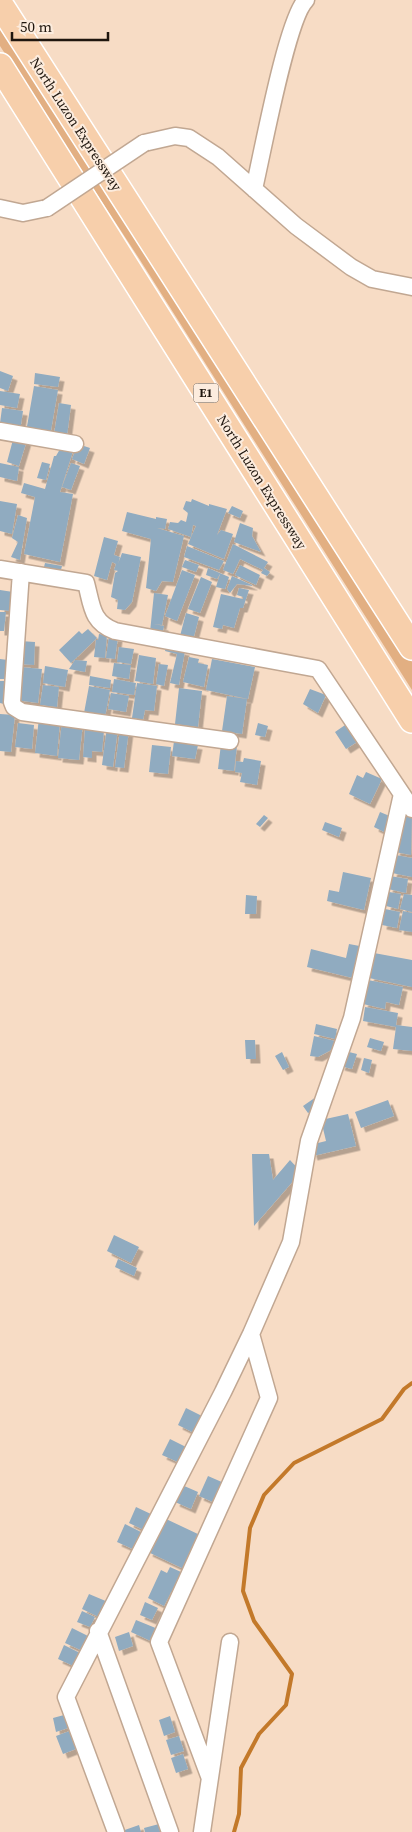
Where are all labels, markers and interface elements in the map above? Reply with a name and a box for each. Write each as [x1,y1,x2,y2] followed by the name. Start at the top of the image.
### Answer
[12,10,109,42] scale bar
[20,16,52,37] text: 50 m
[25,53,127,195] street label: North Luzon Expressway
[194,383,218,402] road number: E1
[212,411,312,554] street label: North Luzon Expressway

